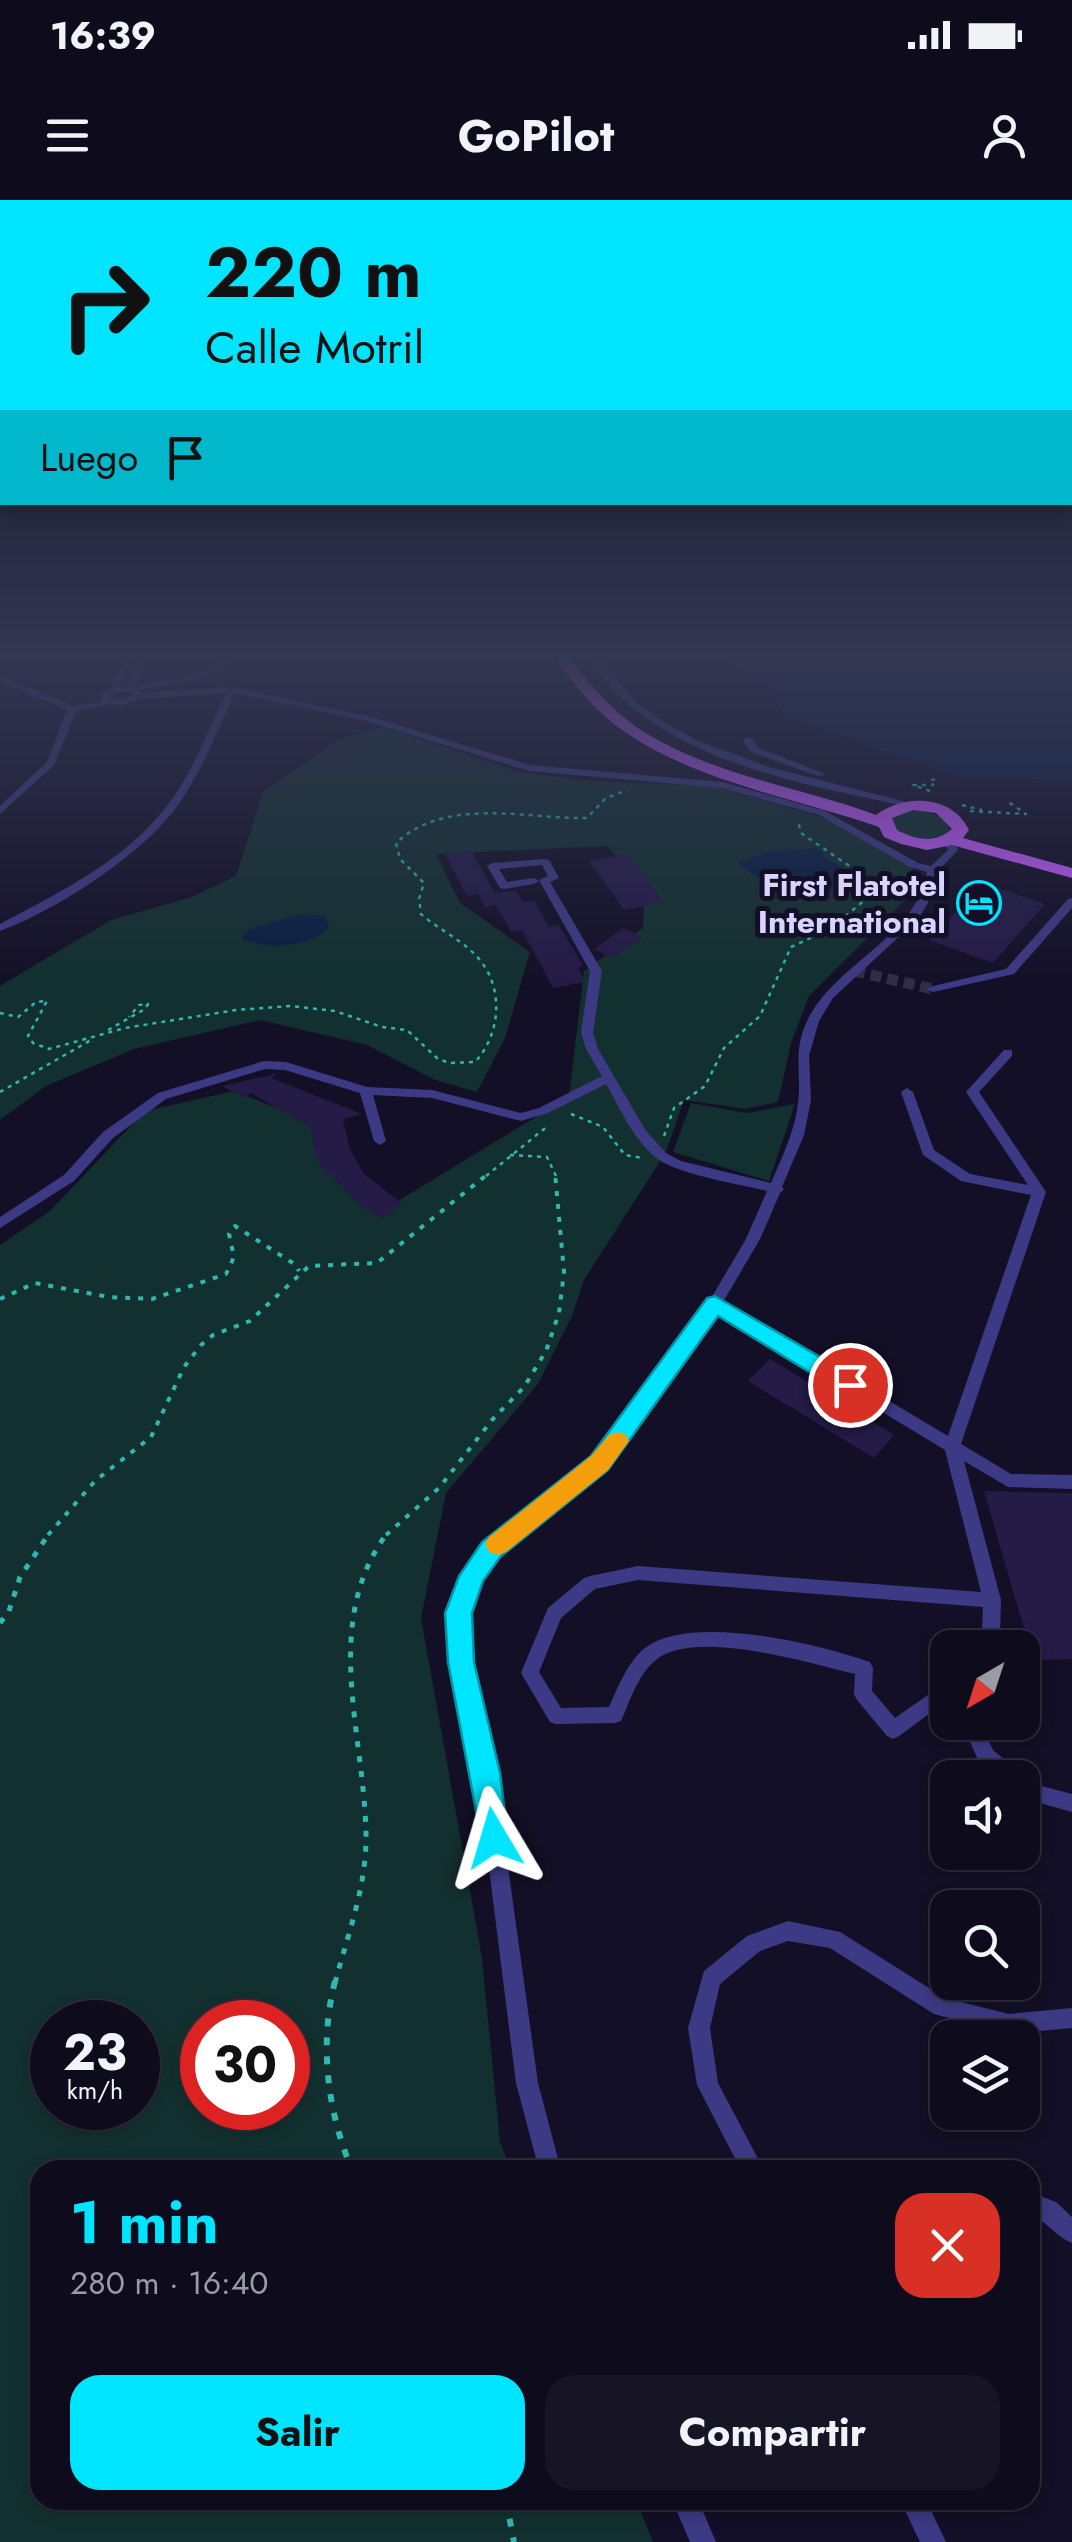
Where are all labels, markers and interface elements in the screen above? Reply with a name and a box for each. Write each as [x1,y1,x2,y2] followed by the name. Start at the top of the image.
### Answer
[50,8,156,63] text: 16:39
[458,103,614,168] text: GoPilot
[40,108,95,163] icon: menu
[977,108,1032,163] icon: person
[205,222,422,323] text: 220 m
[40,240,170,370] icon: right
[205,315,424,380] text: Calle Motril
[40,430,138,485] text: Luego
[158,430,213,485] icon: arrive
[758,862,946,945] place label: First Flatotel International
[956,880,1002,926] hotel icon: First Flatotel International
[808,1343,893,1428] pin
[823,1358,878,1413] icon: arrive
[930,1630,1040,1740] north arrow
[930,1630,1040,2130] map controls
[930,1760,1040,1870] button: sound
[442,1786,546,1890] position arrow
[930,1890,1040,2000] button: search
[180,2000,310,2130] speed limit sign: 30
[63,2016,127,2089] text: 23
[930,2020,1040,2130] button: layers
[67,2072,123,2108] text: km/h
[70,2179,219,2266] text: 1 min
[895,2193,1000,2298] button: close
[70,2260,269,2306] text: 280 m · 16:40
[70,2375,525,2490] button: Salir
[545,2375,1000,2490] button: Compartir

